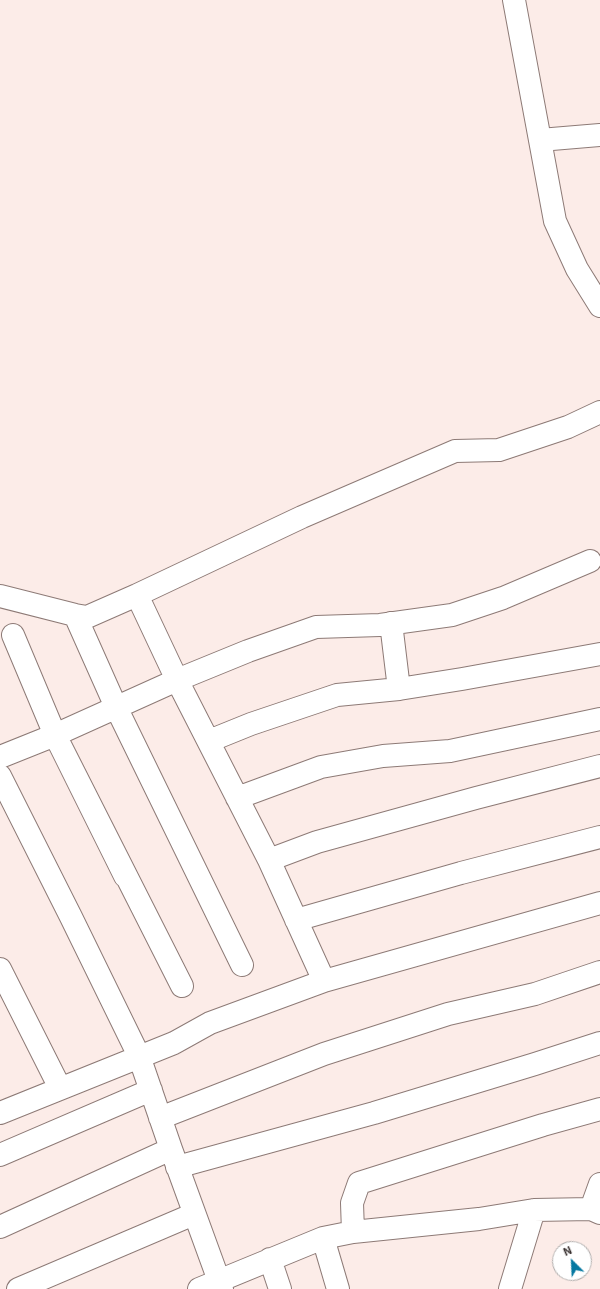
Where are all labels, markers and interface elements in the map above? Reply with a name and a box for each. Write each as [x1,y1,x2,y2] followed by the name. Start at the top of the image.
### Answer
[552,1241,592,1281] north arrow
[561,1243,574,1258] text: N

